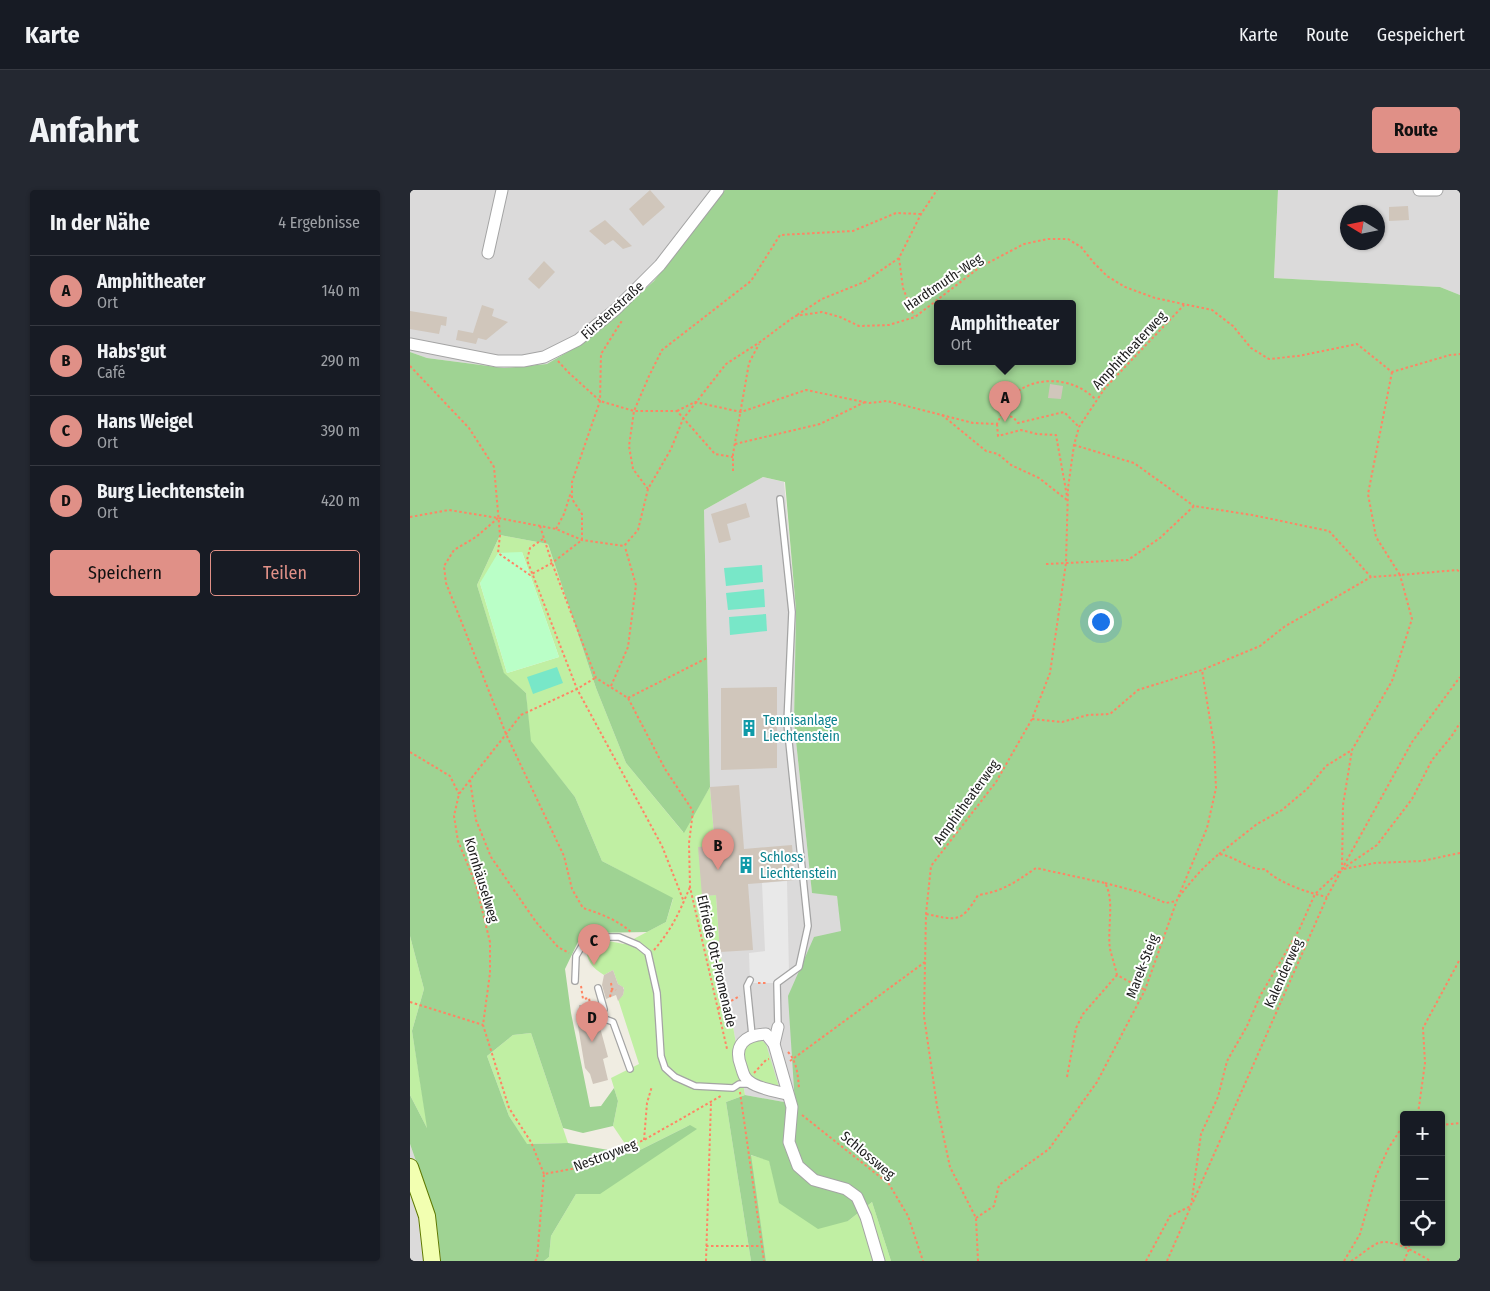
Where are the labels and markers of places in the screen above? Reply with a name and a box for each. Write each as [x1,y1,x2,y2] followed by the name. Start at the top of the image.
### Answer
[989,381,1021,422] pin: A
[763,712,840,745] place label: Tennisanlage Liechtenstein
[739,718,759,738] building icon: Tennisanlage Liechtenstein
[702,829,734,870] pin: B
[760,849,837,882] place label: Schloss Liechtenstein
[736,855,756,875] building icon: Schloss Liechtenstein
[578,924,610,965] pin: C
[576,1001,608,1042] pin: D

